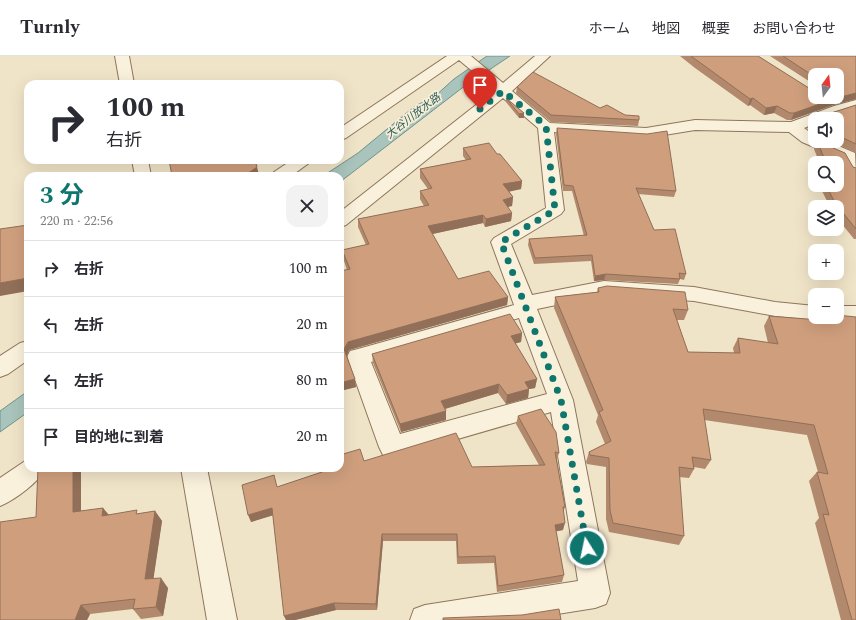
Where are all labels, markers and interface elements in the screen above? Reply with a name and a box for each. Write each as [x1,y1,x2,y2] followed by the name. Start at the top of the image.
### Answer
[20,13,80,42] text: Turnly
[588,18,630,39] text: ホーム
[652,18,680,39] text: 地図
[702,18,730,39] text: 概要
[752,18,836,39] text: お問い合わせ
[463,68,497,109] pin
[808,68,844,104] north arrow
[808,68,844,324] map controls
[469,74,491,96] icon: arrive
[106,86,185,129] text: 100 m
[382,88,445,143] water label: 大谷川放水路
[40,96,92,148] icon: right
[808,112,844,148] button: sound
[106,127,142,154] text: 右折
[808,156,844,192] button: search
[40,178,83,214] text: 3 分
[286,185,328,227] button: close
[808,200,844,236] button: layers
[40,211,113,231] text: 220 m · 22:56
[808,244,844,280] button: +
[289,257,328,280] text: 100 m
[40,258,62,280] icon: right
[74,258,104,281] text: 右折
[808,288,844,324] button: −
[296,313,328,336] text: 20 m
[40,314,62,336] icon: left
[74,314,104,337] text: 左折
[296,369,328,392] text: 80 m
[40,370,62,392] icon: left
[74,370,104,393] text: 左折
[296,425,328,448] text: 20 m
[40,426,62,448] icon: arrive
[74,426,164,449] text: 目的地に到着
[566,527,608,569] position arrow

